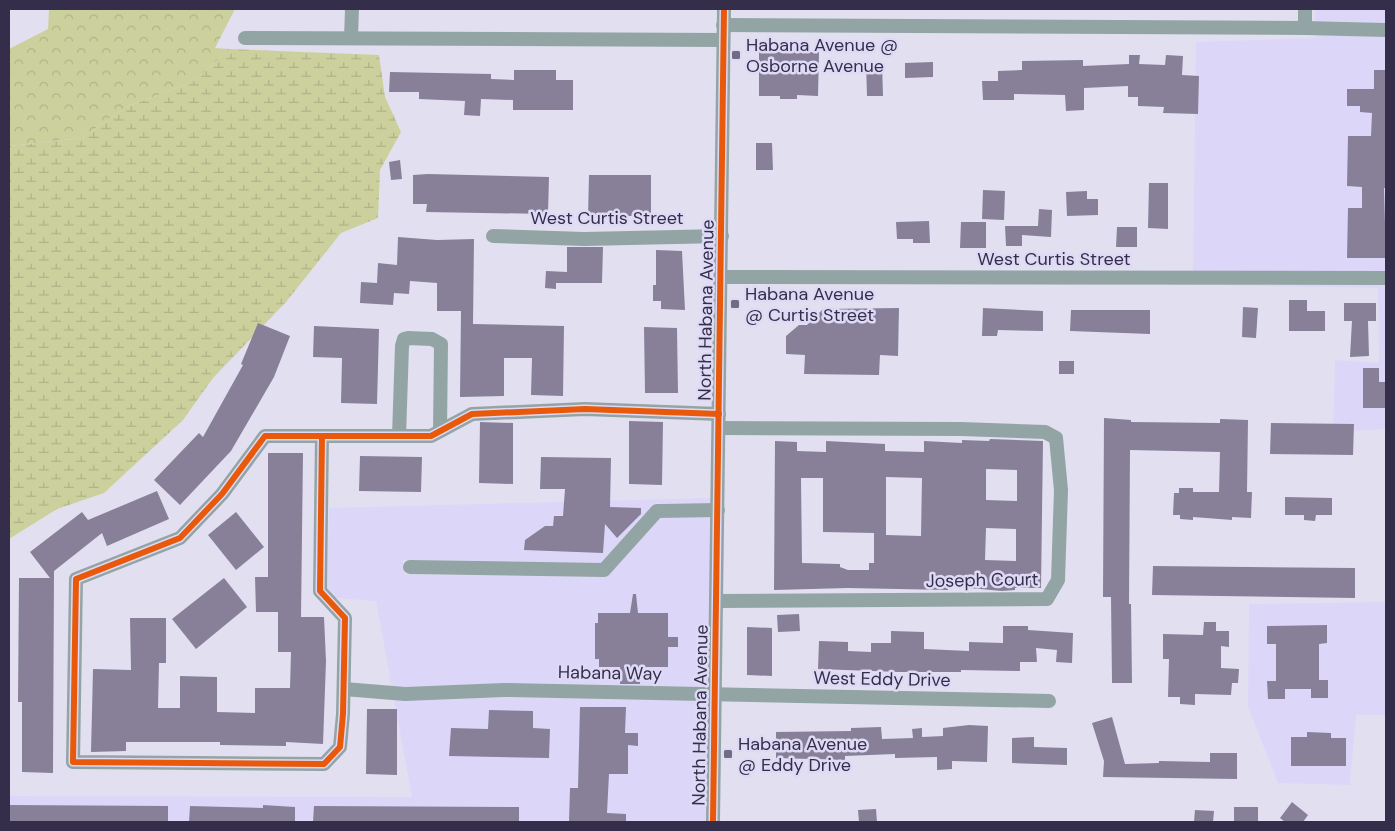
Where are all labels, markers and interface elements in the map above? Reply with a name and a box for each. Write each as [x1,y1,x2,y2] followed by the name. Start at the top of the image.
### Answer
[746,33,898,78] place label: Habana Avenue @ Osborne Avenue
[730,49,742,61] marker: Habana Avenue @ Osborne Avenue
[530,206,684,230] street label: West Curtis Street
[692,219,720,401] street label: North Habana Avenue
[977,247,1131,271] street label: West Curtis Street
[745,282,874,327] place label: Habana Avenue @ Curtis Street
[729,298,741,310] marker: Habana Avenue @ Curtis Street
[925,567,1039,593] street label: Joseph Court
[686,624,714,806] street label: North Habana Avenue
[558,660,662,686] street label: Habana Way
[813,666,951,692] street label: West Eddy Drive
[738,732,867,777] place label: Habana Avenue @ Eddy Drive
[722,748,734,760] marker: Habana Avenue @ Eddy Drive

